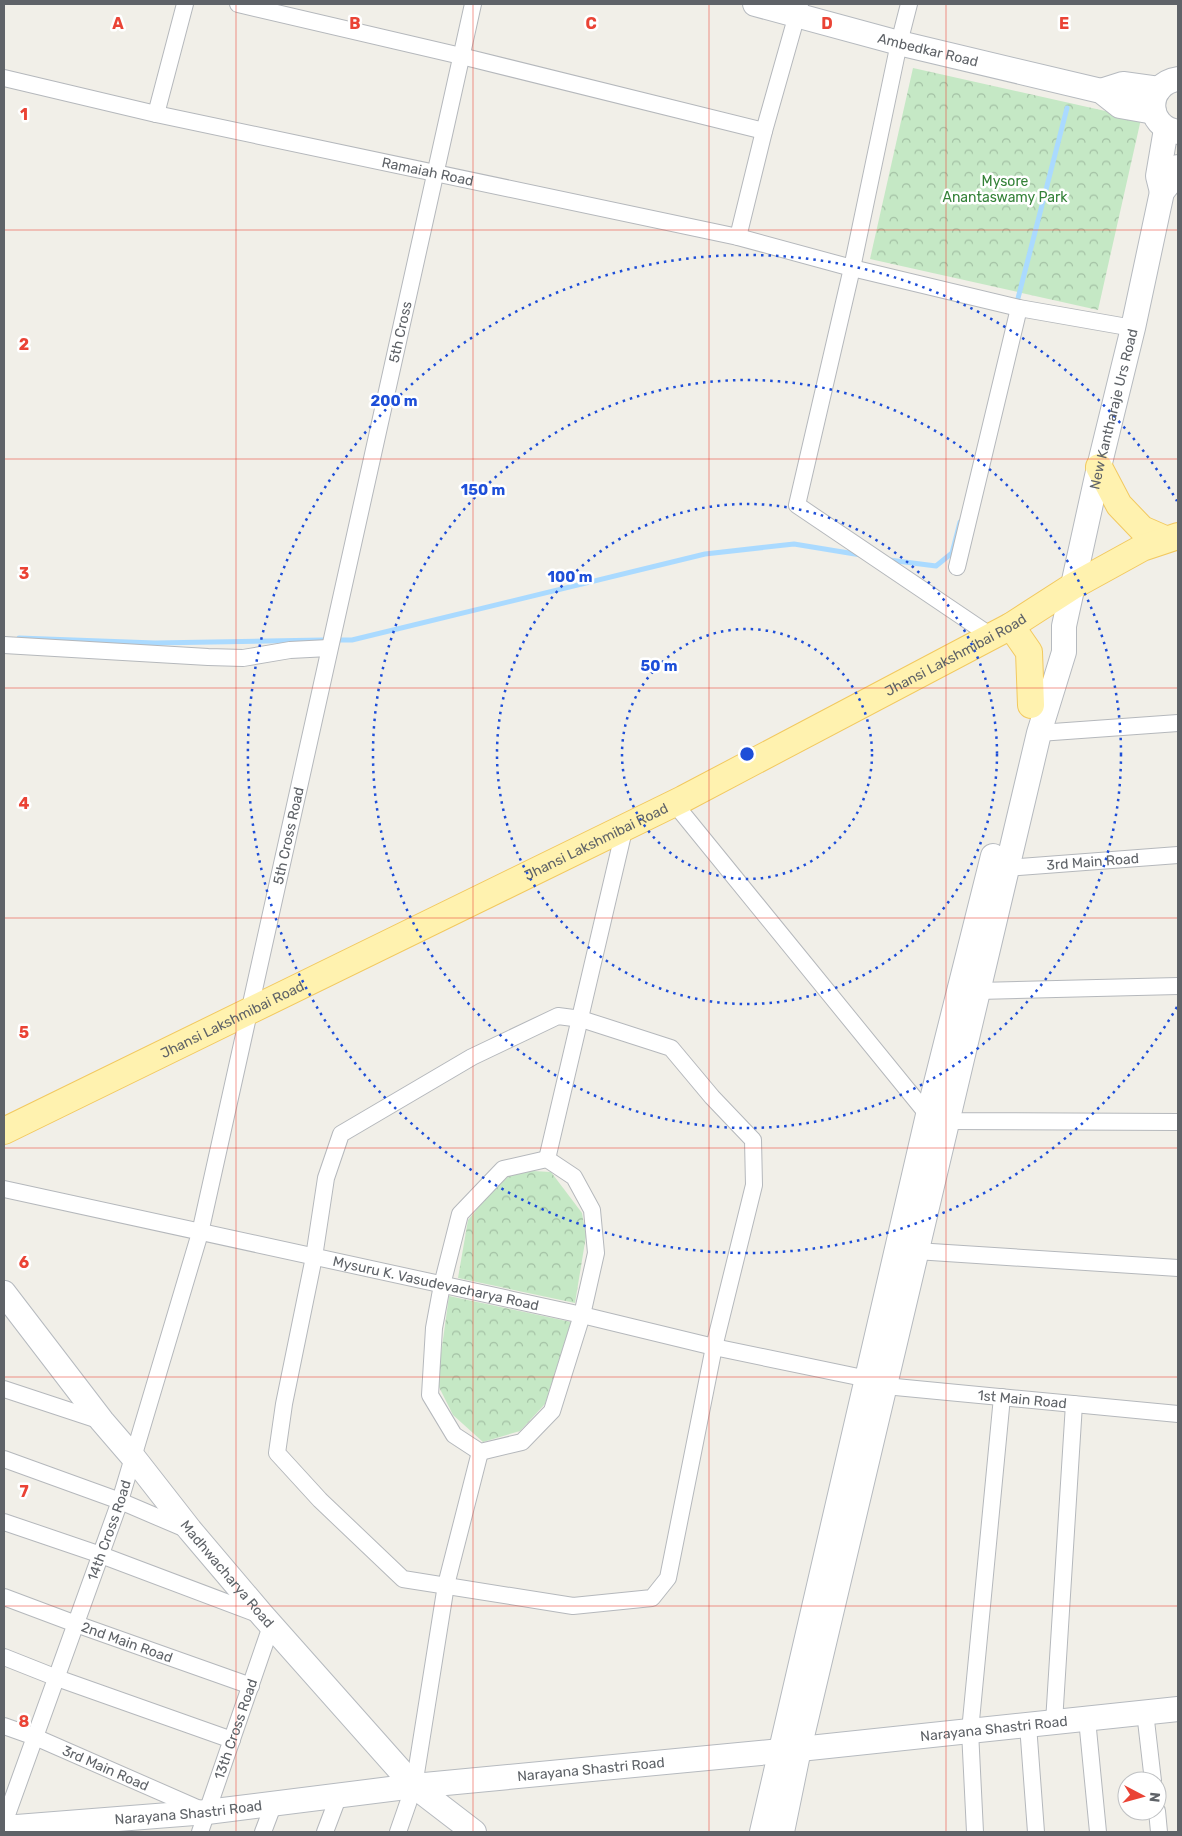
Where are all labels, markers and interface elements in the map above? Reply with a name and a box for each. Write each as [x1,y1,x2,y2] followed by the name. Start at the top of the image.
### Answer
[112,14,124,33] text: A
[349,14,361,33] text: B
[585,14,597,33] text: C
[821,14,833,33] text: D
[1059,14,1069,33] text: E
[876,30,980,71] street label: Ambedkar Road
[20,105,28,124] text: 1
[380,154,475,190] street label: Ramaiah Road
[943,173,1068,206] park label: Mysore Anantaswamy Park
[386,300,416,364] street label: 5th Cross
[1086,327,1142,491] street label: New Kantharaje Urs Road
[19,335,29,354] text: 2
[370,392,418,410] text: 200 m
[461,481,505,499] text: 150 m
[19,564,29,583] text: 3
[548,568,592,586] text: 100 m
[882,610,1030,700] street label: Jhansi Lakshmibai Road
[641,657,677,675] text: 50 m
[738,745,756,763] centre of rings
[270,785,308,886] street label: 5th Cross Road
[19,794,30,813] text: 4
[522,800,671,884] street label: Jhansi Lakshmibai Road
[1046,850,1140,874] street label: 3rd Main Road
[158,978,307,1062] street label: Jhansi Lakshmibai Road
[19,1023,29,1042] text: 5
[19,1253,29,1272] text: 6
[331,1253,540,1314] street label: Mysuru K. Vasudevacharya Road
[977,1387,1068,1412] street label: 1st Main Road
[84,1478,135,1583] street label: 14th Cross Road
[19,1482,29,1501] text: 7
[177,1517,277,1631] street label: Madhwacharya Road
[79,1619,175,1667] street label: 2nd Main Road
[211,1677,261,1782] street label: 13th Cross Road
[19,1712,30,1731] text: 8
[919,1713,1068,1745] street label: Narayana Shastri Road
[60,1742,151,1795] street label: 3rd Main Road
[516,1754,666,1785] street label: Narayana Shastri Road
[1117,1771,1167,1821] north arrow
[1145,1791,1163,1803] text: N
[114,1797,263,1828] street label: Narayana Shastri Road

